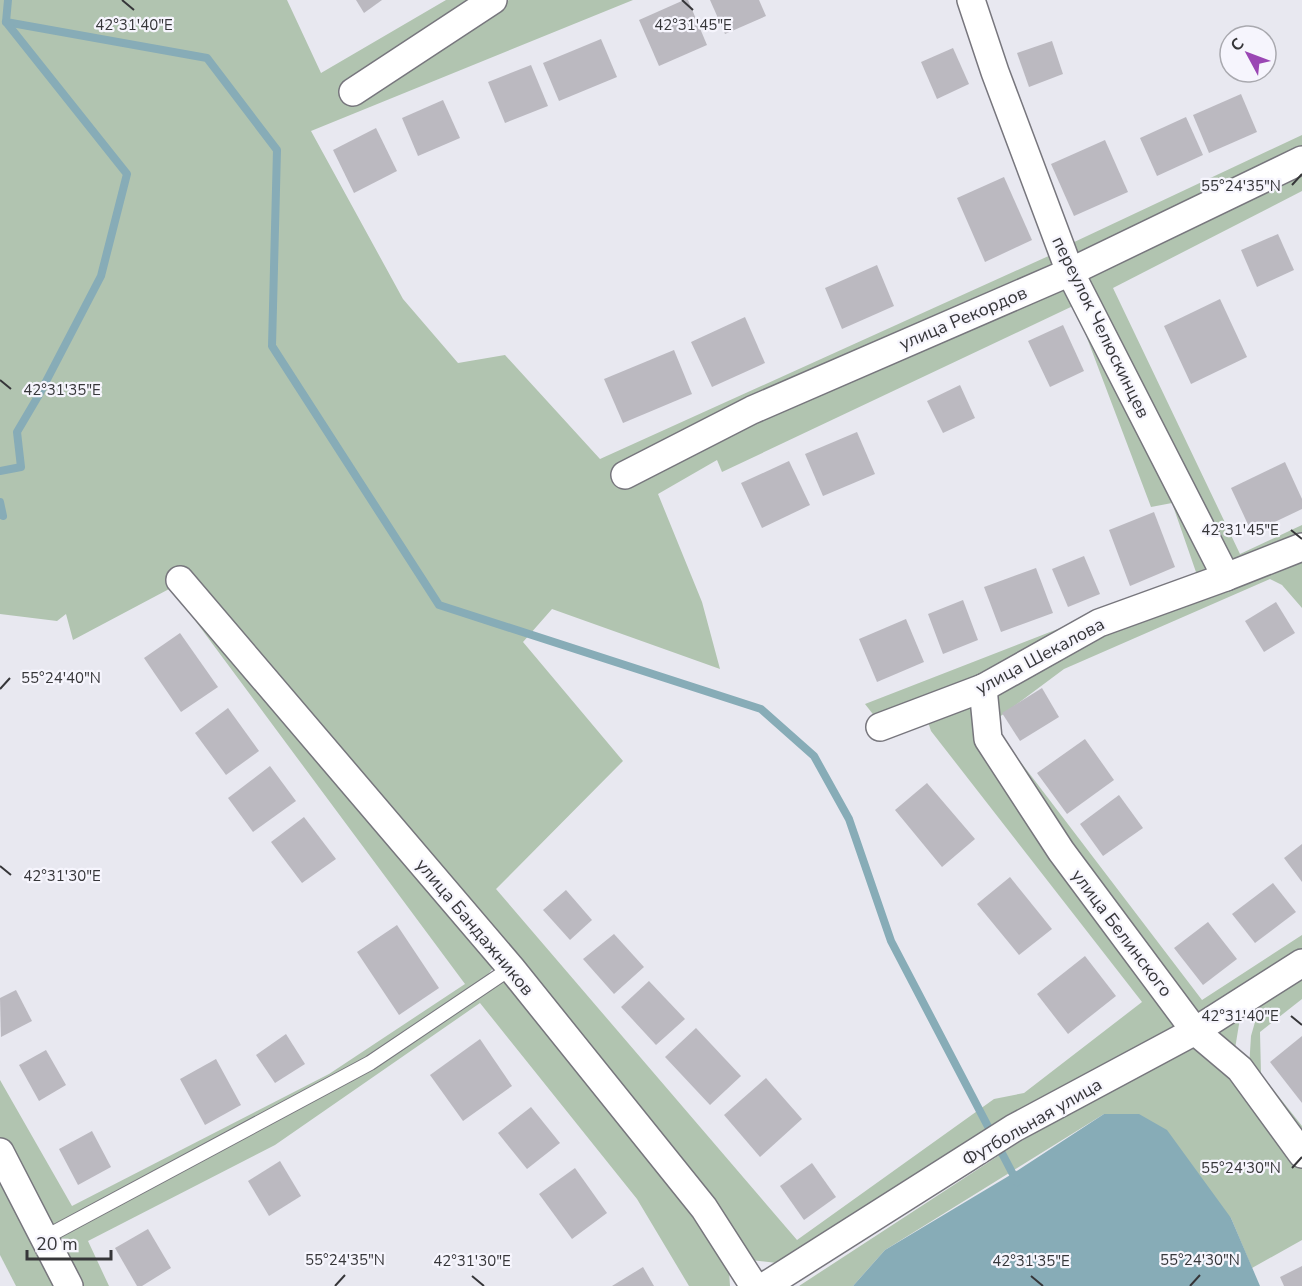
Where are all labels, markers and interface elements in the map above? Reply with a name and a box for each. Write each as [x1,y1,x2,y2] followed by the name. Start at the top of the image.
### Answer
[95,15,173,35] text: 42°31'40"E
[654,15,732,35] text: 42°31'45"E
[1218,24,1278,84] north arrow
[1226,33,1249,56] text: С
[1201,176,1281,196] text: 55°24'35"N
[1046,232,1156,422] street label: переулок Челюскинцев
[895,280,1031,356] street label: улица Рекордов
[23,380,101,400] text: 42°31'35"E
[1201,520,1279,540] text: 42°31'45"E
[971,612,1109,700] street label: улица Шекалова
[21,668,101,688] text: 55°24'40"N
[411,853,540,1001] street label: улица Бандажников
[1066,864,1178,1002] street label: улица Белинского
[23,866,101,886] text: 42°31'30"E
[1201,1006,1279,1026] text: 42°31'40"E
[958,1072,1106,1172] street label: Футбольная улица
[1201,1158,1281,1178] text: 55°24'30"N
[27,1223,111,1261] scale bar
[36,1232,78,1256] text: 20 m
[305,1250,385,1270] text: 55°24'35"N
[1160,1250,1240,1270] text: 55°24'30"N
[433,1251,511,1271] text: 42°31'30"E
[992,1251,1070,1271] text: 42°31'35"E

